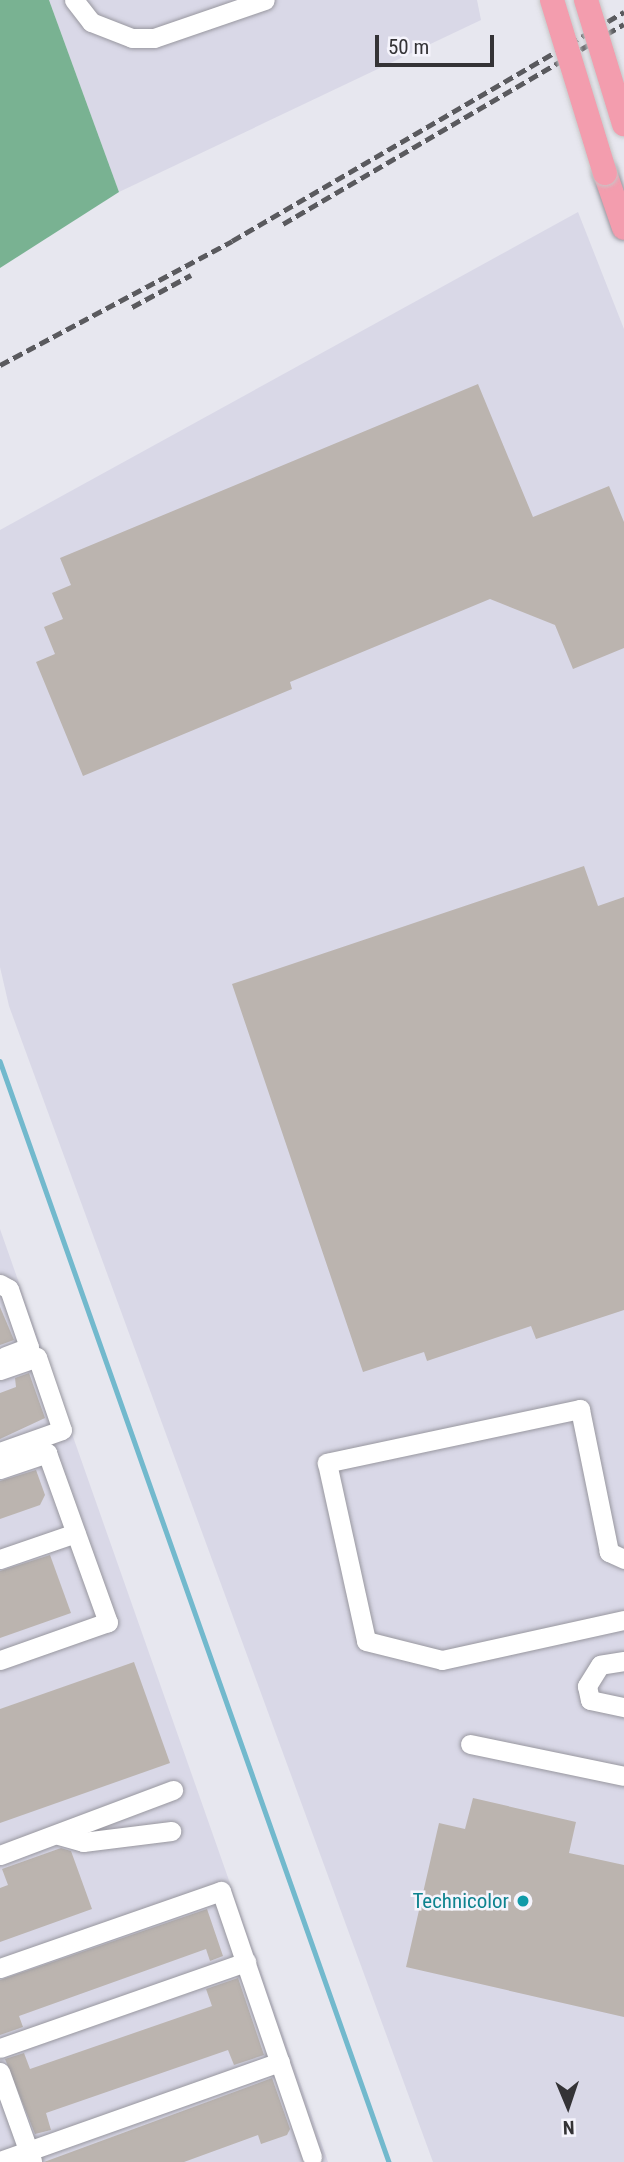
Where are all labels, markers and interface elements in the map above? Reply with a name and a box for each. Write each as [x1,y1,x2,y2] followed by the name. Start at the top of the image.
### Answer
[379,21,498,65] scale bar
[388,35,429,59] text: 50 m
[412,1888,509,1914] place label: Technicolor
[515,1893,531,1909] marker: Technicolor
[533,2071,603,2141] north arrow
[563,2116,575,2139] text: N

